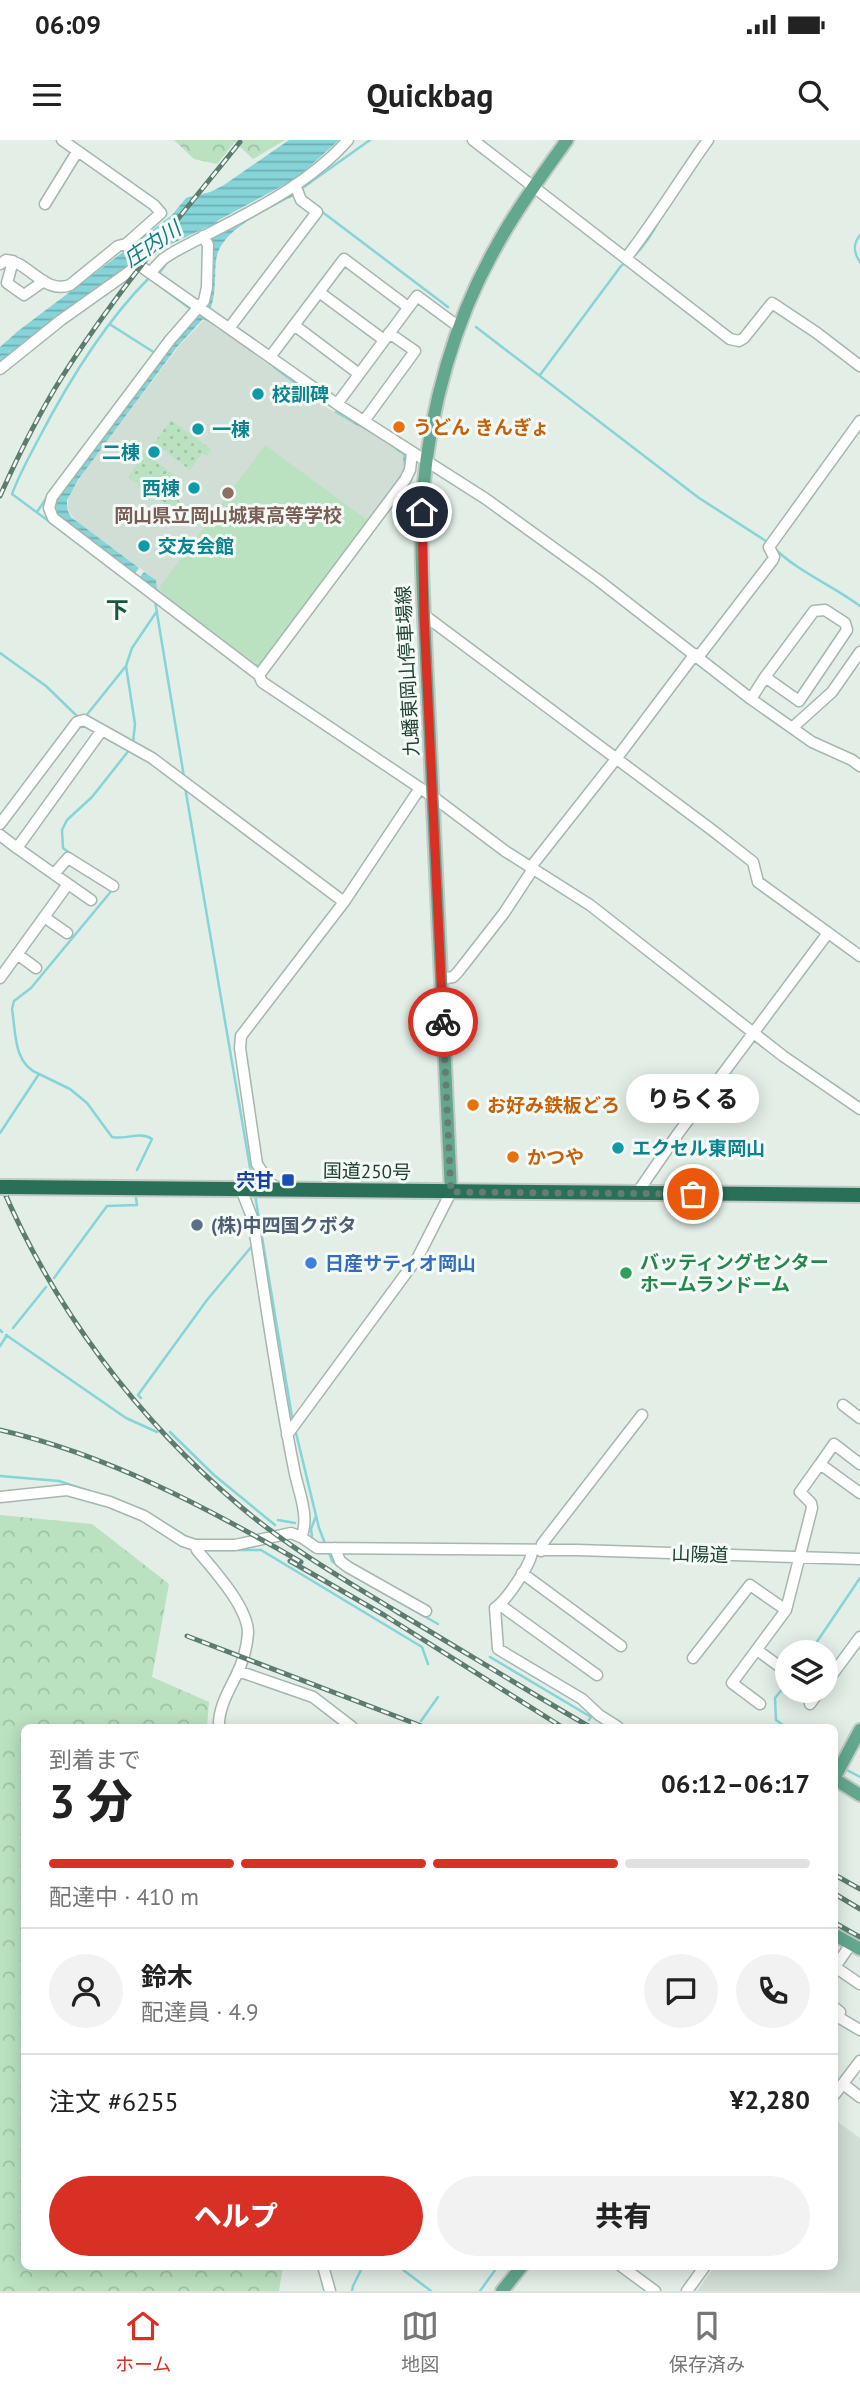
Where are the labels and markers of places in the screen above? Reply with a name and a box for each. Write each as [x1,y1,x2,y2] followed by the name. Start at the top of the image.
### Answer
[272,382,329,406] place label: 校訓碑
[250,386,266,402] marker: 校訓碑
[413,415,550,439] place label: うどん きんぎょ
[212,417,250,441] place label: 一棟
[391,419,407,435] marker: うどん きんぎょ
[190,421,206,437] marker: 一棟
[102,440,140,464] place label: 二棟
[146,444,162,460] marker: 二棟
[142,476,180,500] place label: 西棟
[186,480,202,496] marker: 西棟
[392,482,452,542] pin
[220,485,236,501] marker: 岡山県立岡山城東高等学校
[114,503,342,527] place label: 岡山県立岡山城東高等学校
[158,534,234,558] place label: 交友会館
[136,538,152,554] marker: 交友会館
[626,1075,760,1124] callout: りらくる
[487,1093,620,1117] place label: お好み鉄板どろ
[465,1097,481,1113] marker: お好み鉄板どろ
[632,1136,765,1160] place label: エクセル東岡山
[610,1140,626,1156] marker: エクセル東岡山
[527,1145,584,1169] place label: かつや
[505,1149,521,1165] marker: かつや
[663,1164,723,1224] pin
[236,1168,274,1192] place label: 宍甘
[280,1172,296,1188] marker: 宍甘
[211,1213,356,1237] place label: (株)中四国クボタ
[189,1217,205,1233] marker: (株)中四国クボタ
[640,1250,829,1296] place label: バッティングセンター ホームランドーム
[325,1251,476,1275] place label: 日産サティオ岡山
[303,1255,319,1271] marker: 日産サティオ岡山
[618,1265,634,1281] marker: バッティングセンター ホームランドーム

